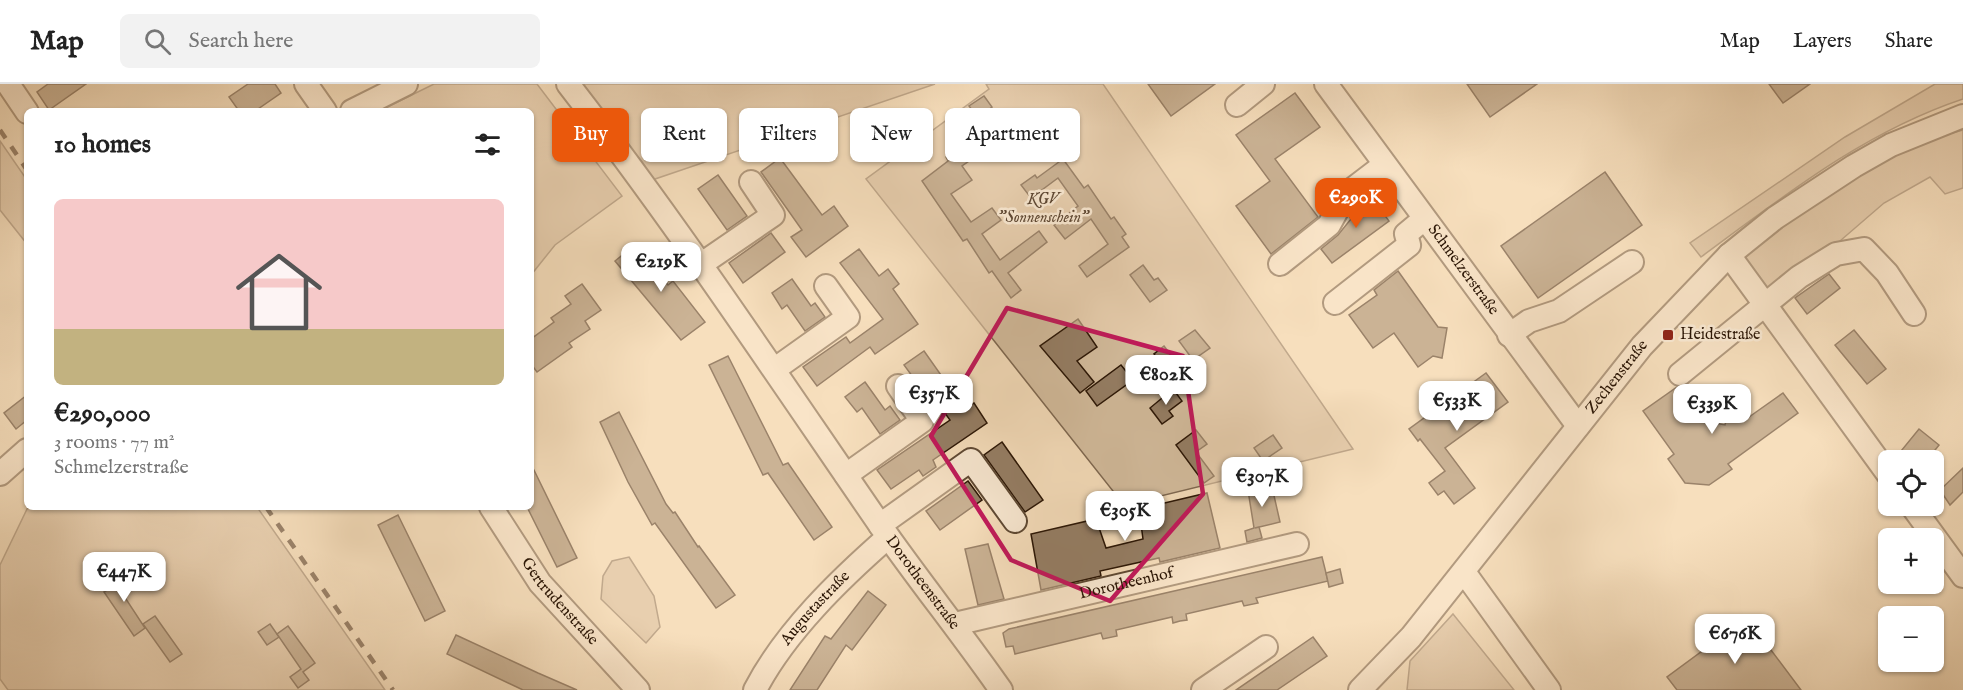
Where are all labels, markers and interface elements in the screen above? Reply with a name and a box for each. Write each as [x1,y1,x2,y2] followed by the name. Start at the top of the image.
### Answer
[120,14,540,68] search box
[30,24,84,59] text: Map
[141,25,174,58] icon: search
[189,27,293,55] text: Search here
[1720,28,1760,55] text: Map
[1793,28,1852,55] text: Layers
[1885,28,1933,55] text: Share
[552,108,629,162] chip: Buy
[641,108,727,162] chip: Rent
[739,108,838,162] chip: Filters
[850,108,933,162] chip: New
[945,108,1080,162] chip: Apartment
[54,128,151,161] text: 10 homes
[471,128,504,161] icon: filters
[1314,178,1398,229] pin: €290K
[1329,185,1383,210] text: €290K
[998,190,1091,228] park label: KGV "Sonnenschein"
[1423,221,1503,319] street label: Schmelzerstraße
[225,238,333,346] icon: home
[619,242,703,293] pin: €219K
[635,249,687,274] text: €219K
[1680,325,1760,345] place label: Heidestraße
[1661,328,1675,342] marker: Heidestraße
[1581,336,1652,419] street label: Zechenstraße
[1124,355,1208,406] pin: €802K
[1139,362,1193,387] text: €802K
[892,374,976,425] pin: €357K
[909,381,959,406] text: €357K
[1415,381,1499,432] pin: €533K
[1670,384,1754,435] pin: €339K
[1433,388,1481,413] text: €533K
[1687,391,1737,416] text: €339K
[54,397,151,430] text: €290,000
[54,430,174,455] text: 3 rooms · 77 m²
[1878,450,1944,672] map controls
[1878,450,1944,516] button: locate
[54,455,189,480] text: Schmelzerstraße
[1220,457,1304,508] pin: €307K
[1236,464,1288,489] text: €307K
[1083,491,1167,542] pin: €305K
[1100,498,1150,523] text: €305K
[1878,528,1944,594] button: +
[881,532,964,634] street label: Dorotheenstraße
[82,552,166,603] pin: €447K
[516,554,602,650] street label: Gertrudenstraße
[97,559,151,584] text: €447K
[1077,563,1178,605] street label: Dorotheenhof
[776,567,854,650] street label: Augustastraße
[1878,606,1944,672] button: −
[1693,614,1777,665] pin: €676K
[1709,621,1761,646] text: €676K

